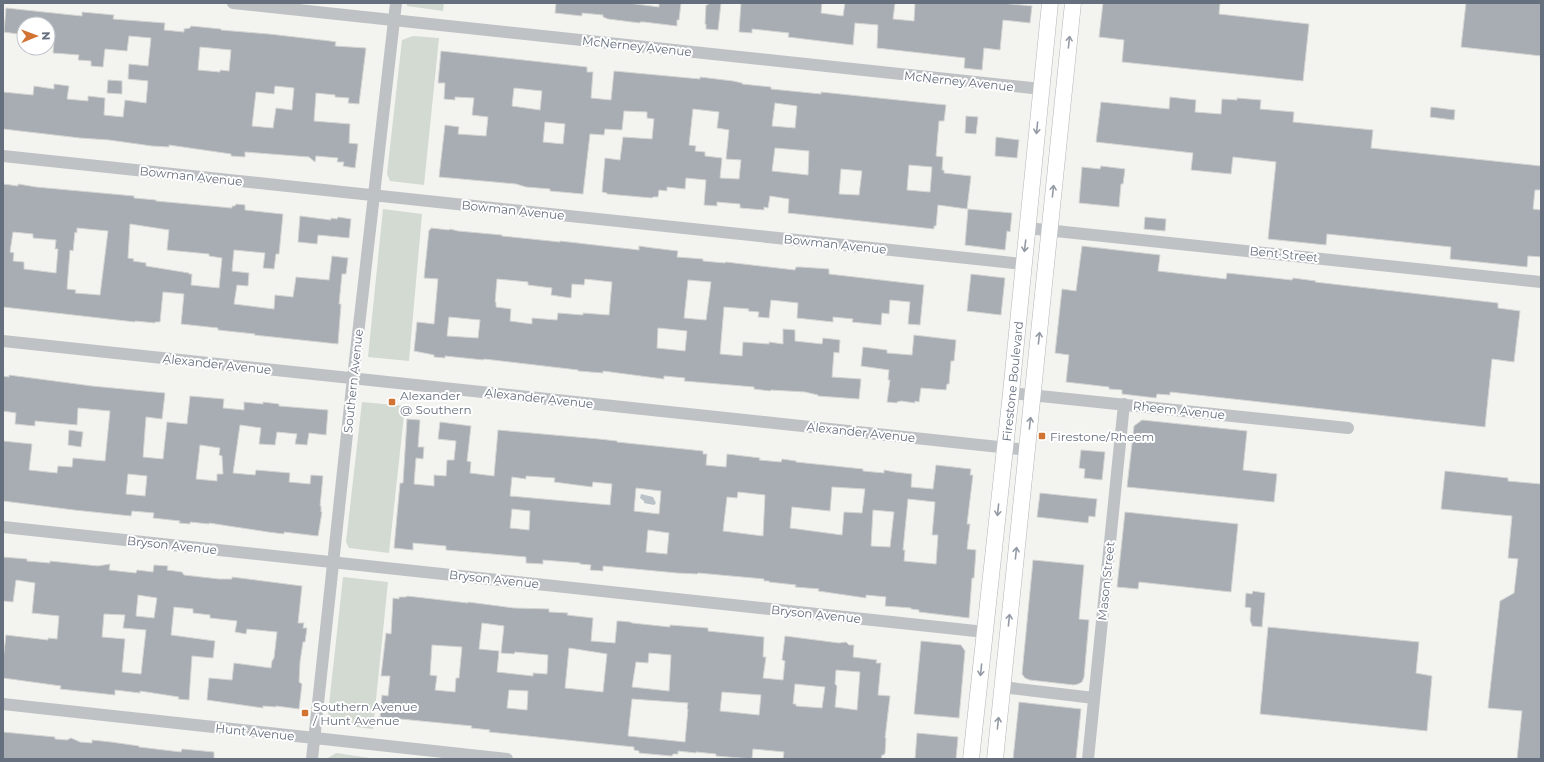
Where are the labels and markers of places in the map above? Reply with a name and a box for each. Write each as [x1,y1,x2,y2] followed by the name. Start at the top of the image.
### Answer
[400,388,472,417] place label: Alexander @ Southern
[387,397,397,407] marker: Alexander @ Southern
[1050,429,1154,444] place label: Firestone/Rheem
[1037,431,1047,441] marker: Firestone/Rheem
[312,699,417,728] place label: Southern Avenue / Hunt Avenue
[300,708,310,718] marker: Southern Avenue / Hunt Avenue

